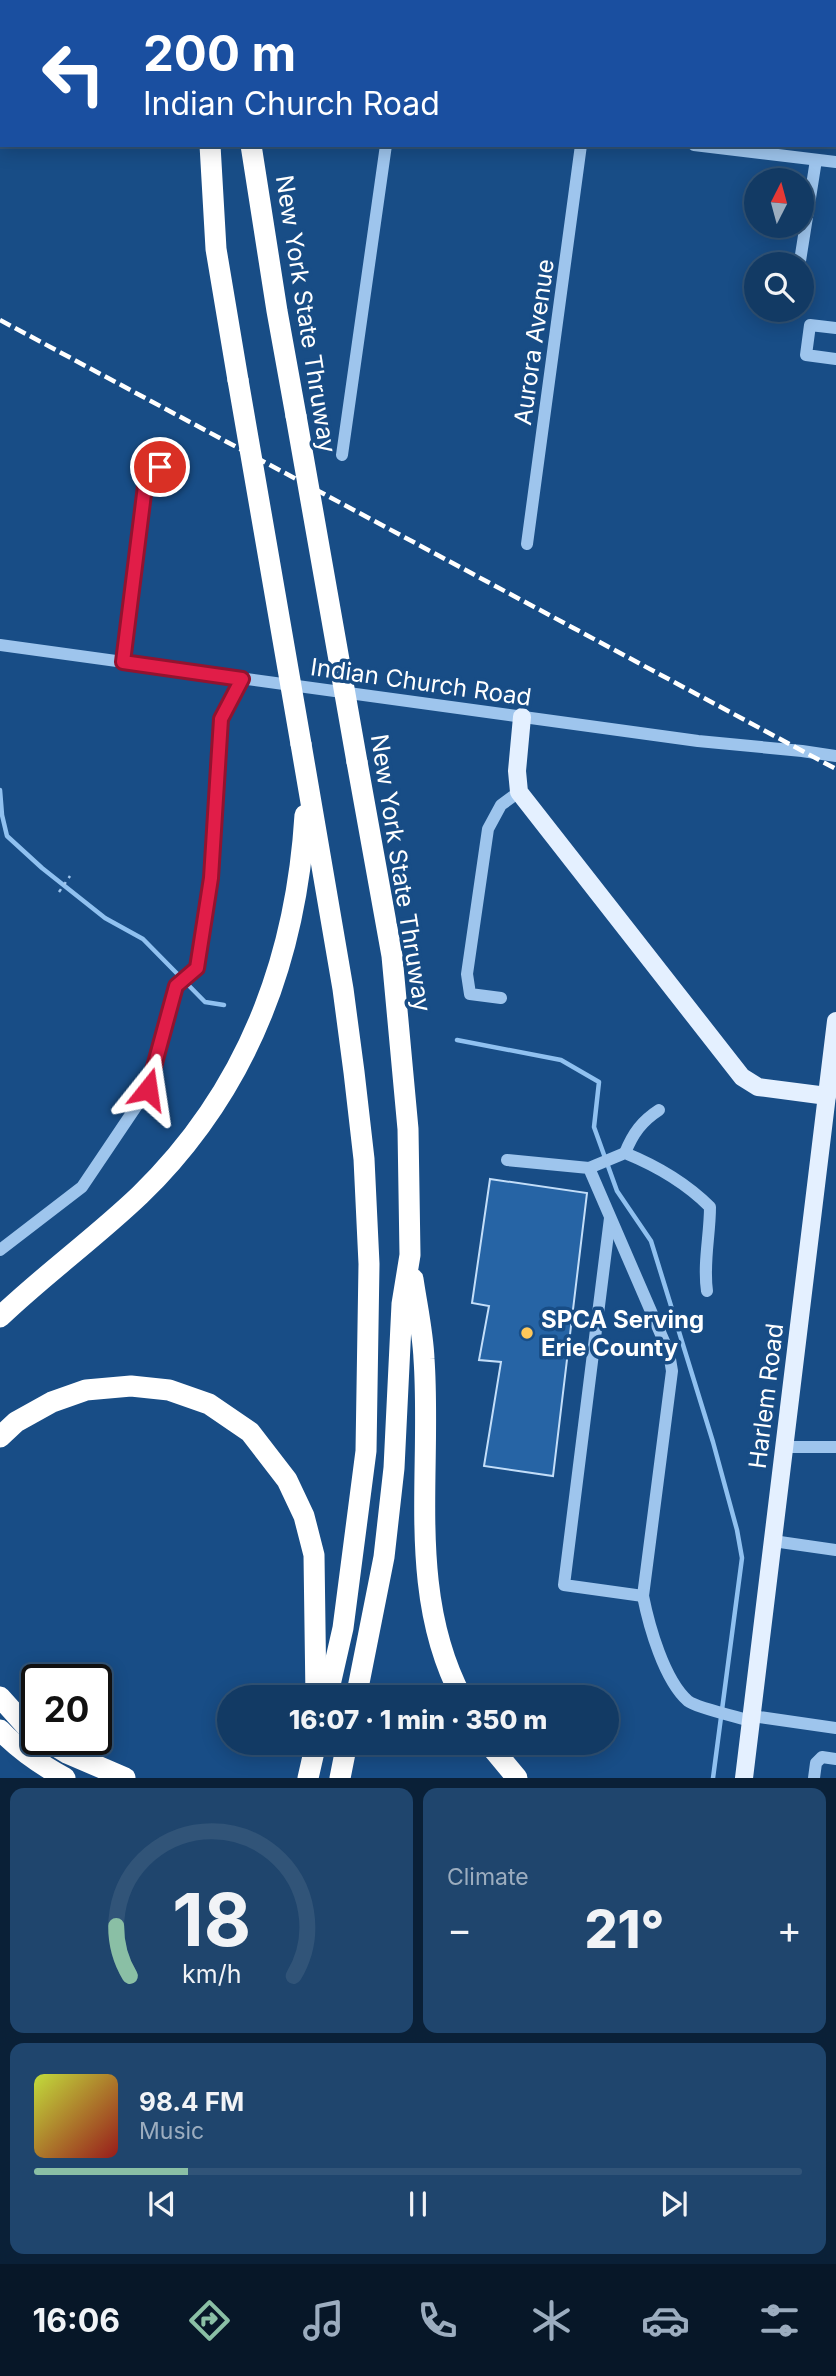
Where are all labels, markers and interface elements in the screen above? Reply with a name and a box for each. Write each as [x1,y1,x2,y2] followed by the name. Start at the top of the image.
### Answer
[143,24,296,83] text: 200 m
[28,28,119,119] icon: left
[143,84,440,123] text: Indian Church Road
[744,168,814,238] north arrow
[744,168,814,322] map controls
[270,173,342,455] street label: New York State Thruway
[744,252,814,322] button: search
[508,257,560,427] street label: Aurora Avenue
[130,437,190,497] pin
[141,448,179,486] icon: arrive
[309,652,533,712] street label: Indian Church Road
[365,732,437,1014] street label: New York State Thruway
[111,1052,185,1126] position arrow
[541,1305,704,1362] place label: SPCA Serving Erie County
[743,1322,789,1470] street label: Harlem Road
[519,1325,535,1341] marker: SPCA Serving Erie County
[21,1664,112,1755] speed limit sign: 20
[289,1704,547,1735] text: 16:07 · 1 min · 350 m
[447,1863,529,1891] text: Climate
[172,1876,251,1965] text: 18
[584,1898,665,1961] text: 21°
[447,1906,472,1952] text: −
[777,1906,802,1952] text: +
[182,1959,241,1989] text: km/h
[139,2086,244,2117] text: 98.4 FM
[139,2117,204,2145] text: Music
[143,2185,181,2223] icon: previous
[399,2185,437,2223] icon: pause
[655,2185,693,2223] icon: next
[185,2296,234,2345] icon: directions
[299,2296,348,2345] icon: music
[413,2296,462,2345] icon: phone
[527,2296,576,2345] icon: climate
[641,2296,690,2345] icon: car
[755,2296,804,2345] icon: filters
[32,2301,120,2340] text: 16:06

